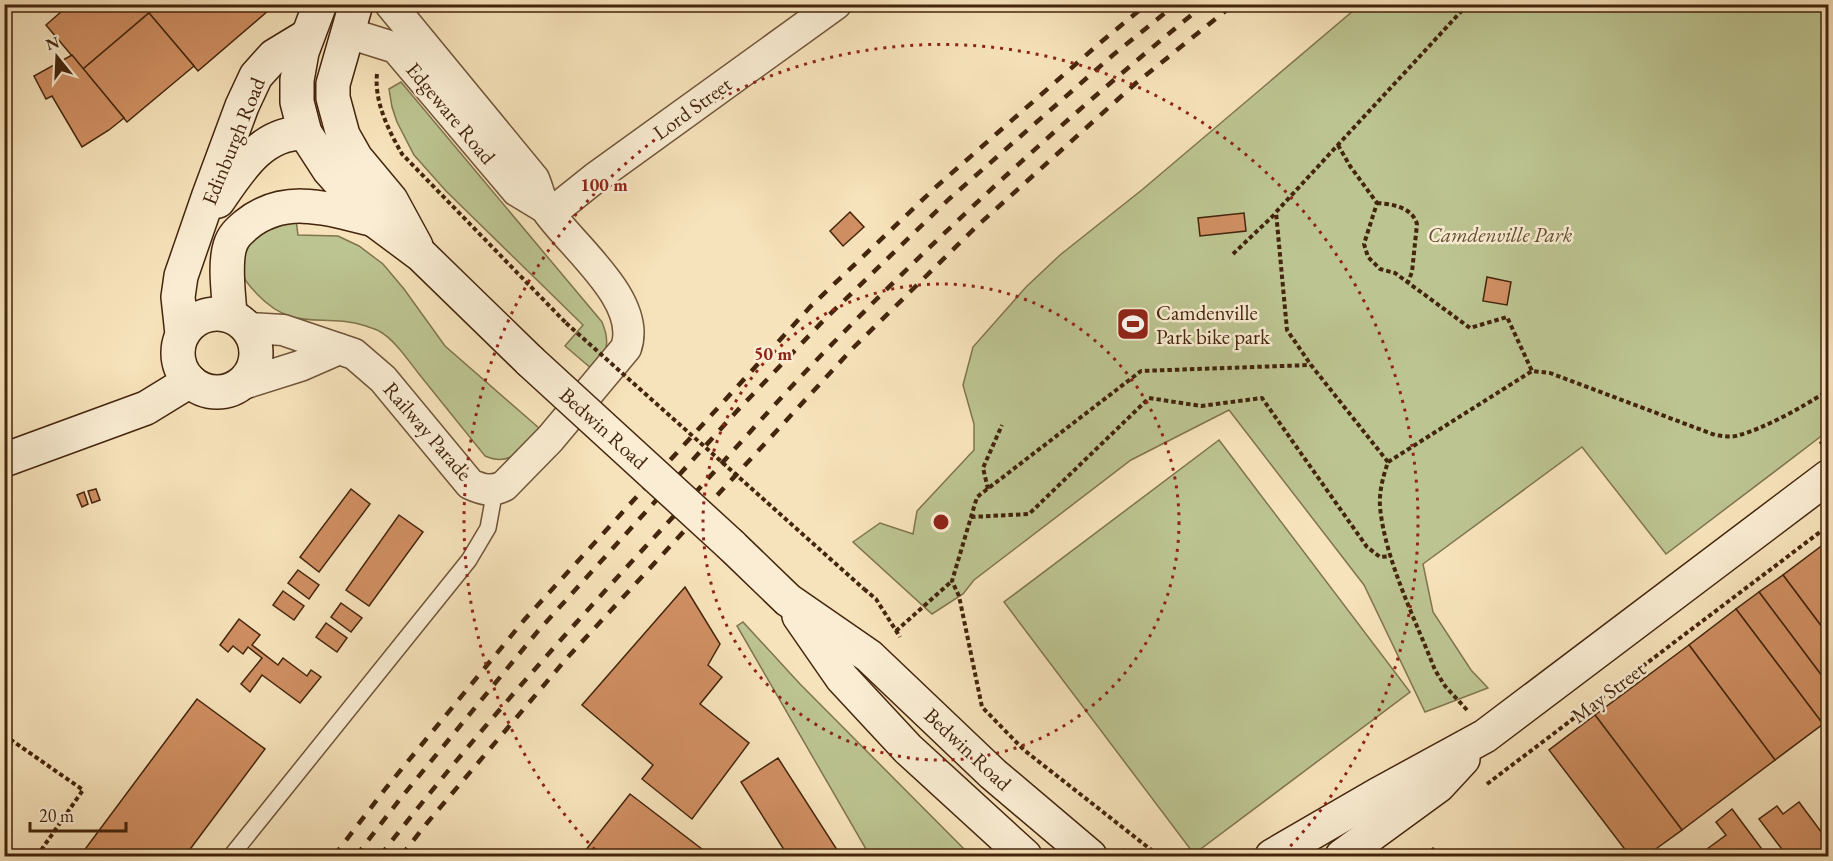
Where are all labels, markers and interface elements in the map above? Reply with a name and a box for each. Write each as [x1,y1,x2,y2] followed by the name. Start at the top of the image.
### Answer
[27,27,87,87] north arrow
[43,31,62,55] text: N
[400,56,502,170] street label: Edgeware Road
[647,70,737,146] street label: Lord Street
[195,73,271,209] street label: Edinburgh Road
[580,173,628,196] text: 100 m
[1428,221,1573,248] park label: Camdenville Park
[1156,299,1271,350] place label: Camdenville Park bike park
[1115,306,1151,342] sports icon: Camdenville Park bike park
[754,342,792,365] text: 50 m
[378,376,478,486] street label: Railway Parade
[554,381,654,475] street label: Bedwin Road
[931,512,951,532] centre of rings
[1565,655,1651,729] street label: May Street
[919,702,1018,797] street label: Bedwin Road
[30,795,126,833] scale bar
[39,804,74,827] text: 20 m

